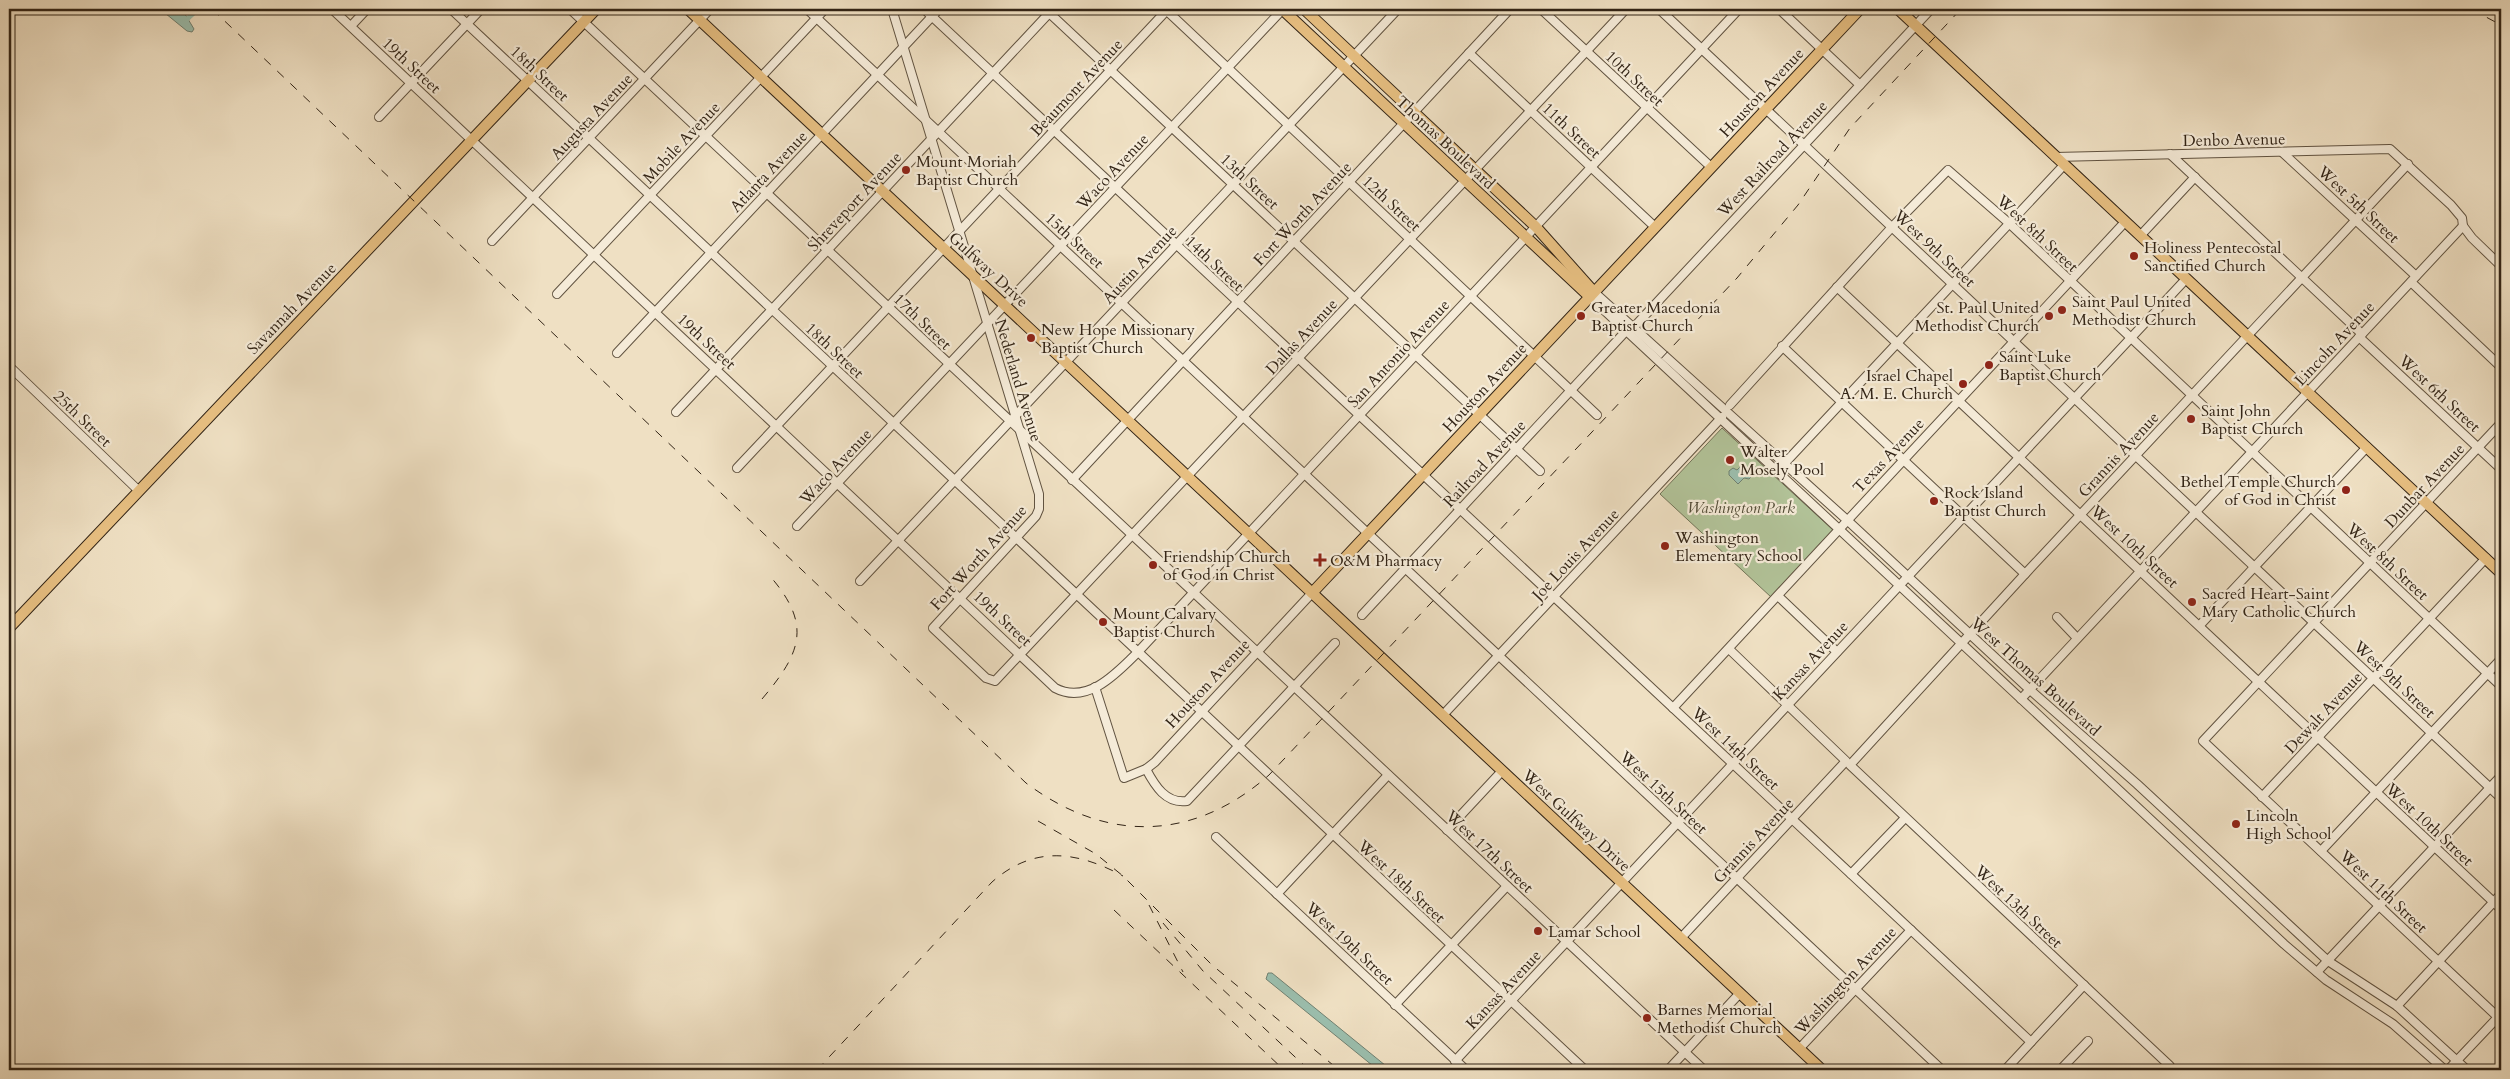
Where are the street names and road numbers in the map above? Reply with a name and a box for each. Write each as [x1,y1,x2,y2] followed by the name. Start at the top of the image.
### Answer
[377,33,446,99] street label: 19th Street
[1026,34,1128,141] street label: Beaumont Avenue
[505,41,574,107] street label: 18th Street
[1714,43,1809,142] street label: Houston Avenue
[1600,46,1669,112] street label: 10th Street
[546,68,638,165] street label: Augusta Avenue
[1391,91,1500,195] street label: Thomas Boulevard
[1712,95,1833,223] street label: West Railroad Avenue
[638,97,725,188] street label: Mobile Avenue
[1537,98,1606,164] street label: 11th Street
[725,126,812,217] street label: Atlanta Avenue
[2182,128,2286,152] street label: Denbo Avenue
[1071,129,1154,215] street label: Waco Avenue
[803,147,907,257] street label: Shreveport Avenue
[1215,149,1284,215] street label: 13th Street
[1249,157,1357,271] street label: Fort Worth Avenue
[2312,160,2404,248] street label: West 5th Street
[1357,171,1426,237] street label: 12th Street
[1991,189,2083,277] street label: West 8th Street
[1888,204,1980,292] street label: West 9th Street
[1040,208,1109,274] street label: 15th Street
[1097,220,1182,309] street label: Austin Avenue
[944,227,1033,312] street label: Gulfway Drive
[1180,231,1249,297] street label: 14th Street
[242,258,341,359] street label: Savannah Avenue
[888,288,956,355] street label: 17th Street
[1261,294,1343,379] street label: Dallas Avenue
[1343,295,1455,413] street label: San Antonio Avenue
[2290,296,2380,391] street label: Lincoln Avenue
[672,309,741,375] street label: 19th Street
[989,316,1047,444] street label: Nederland Avenue
[800,318,869,384] street label: 18th Street
[1437,338,1532,437] street label: Houston Avenue
[2393,349,2485,437] street label: West 6th Street
[48,385,116,452] street label: 25th Street
[2073,407,2164,502] street label: Grannis Avenue
[1848,413,1929,498] street label: Texas Avenue
[1438,415,1531,512] street label: Railroad Avenue
[794,424,877,510] street label: Waco Avenue
[2380,439,2470,533] street label: Dunbar Avenue
[925,500,1032,615] street label: Fort Worth Avenue
[2085,500,2183,593] street label: West 10th Street
[1526,504,1624,607] street label: Joe Louis Avenue
[2341,517,2433,605] street label: West 8th Street
[968,586,1037,652] street label: 19th Street
[1965,612,2105,741] street label: West Thomas Boulevard
[1768,616,1853,705] street label: Kansas Avenue
[1160,634,1255,733] street label: Houston Avenue
[2348,635,2440,723] street label: West 9th Street
[2280,667,2368,759] street label: Dewalt Avenue
[1686,702,1784,795] street label: West 14th Street
[1614,746,1712,839] street label: West 15th Street
[1516,764,1635,877] street label: West Gulfway Drive
[2380,778,2478,871] street label: West 10th Street
[1708,793,1799,888] street label: Grannis Avenue
[1440,805,1538,898] street label: West 17th Street
[1352,835,1450,928] street label: West 18th Street
[2334,845,2432,938] street label: West 11th Street
[1969,860,2067,953] street label: West 13th Street
[1300,897,1398,990] street label: West 19th Street
[1789,922,1902,1040] street label: Washington Avenue
[1461,945,1546,1034] street label: Kansas Avenue

